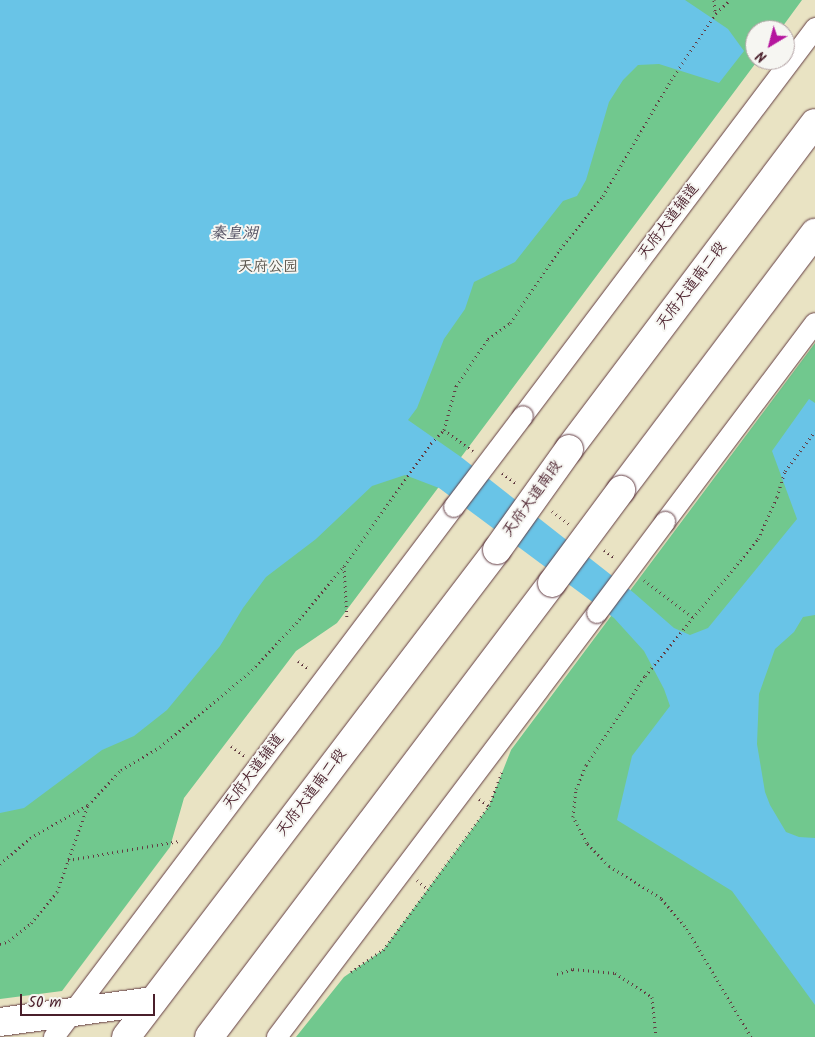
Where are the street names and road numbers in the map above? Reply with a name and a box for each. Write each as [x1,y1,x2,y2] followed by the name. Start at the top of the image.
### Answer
[635,181,703,263] street label: 天府大道辅道
[653,239,731,333] street label: 天府大道南二段
[499,457,567,541] street label: 天府大道南段
[220,731,288,813] street label: 天府大道辅道
[273,746,351,840] street label: 天府大道南二段

